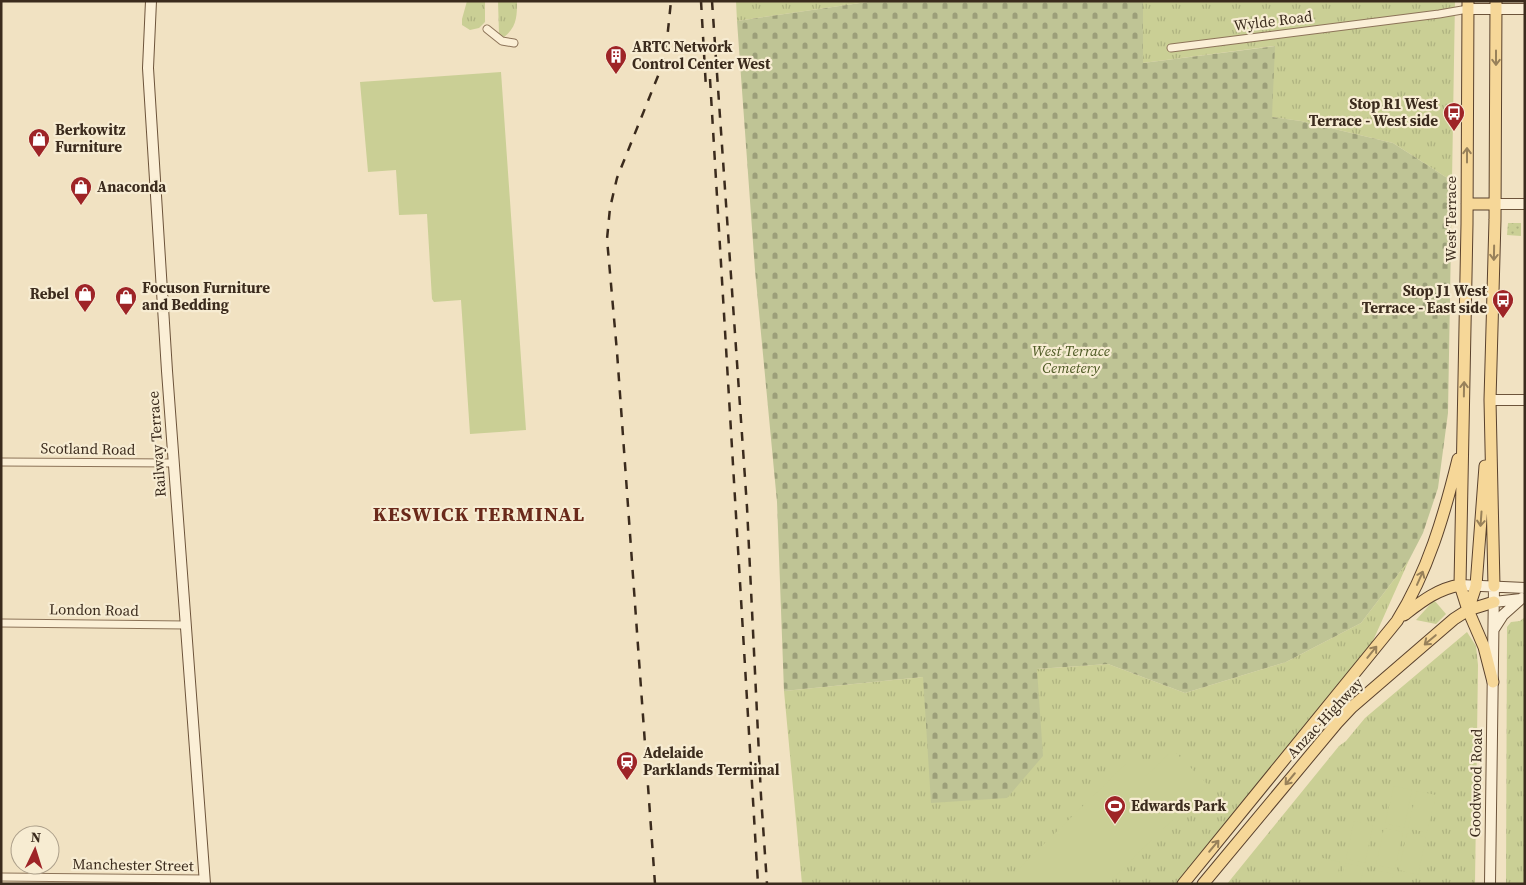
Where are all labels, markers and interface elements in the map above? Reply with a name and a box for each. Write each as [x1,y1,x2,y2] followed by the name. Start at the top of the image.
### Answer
[1232,5,1314,36] street label: Wylde Road
[632,36,771,74] place label: ARTC Network Control Center West
[604,44,628,75] building icon: ARTC Network Control Center West
[1491,50,1501,66] one-way arrow
[1309,93,1439,131] place label: Stop R1 West Terrace - West side
[1442,101,1466,132] bus stop icon: Stop R1 West Terrace - West side
[55,119,125,157] place label: Berkowitz Furniture
[27,127,51,158] shop icon: Berkowitz Furniture
[1462,147,1472,164] one-way arrow
[69,175,93,206] shop icon: Anaconda
[1440,175,1461,262] street label: West Terrace
[97,176,167,197] place label: Anaconda
[1489,244,1499,260] one-way arrow
[142,277,270,315] place label: Focuson Furniture and Bedding
[1362,280,1488,318] place label: Stop J1 West Terrace - East side
[73,282,97,313] shop icon: Rebel
[30,283,69,304] place label: Rebel
[114,285,138,316] shop icon: Focuson Furniture and Bedding
[1491,288,1515,319] bus stop icon: Stop J1 West Terrace - East side
[1032,340,1110,378] park label: West Terrace Cemetery
[1459,381,1469,398] one-way arrow
[142,390,171,498] street label: Railway Terrace
[40,437,136,460] street label: Scotland Road
[373,500,585,528] district label: KESWICK TERMINAL
[1477,510,1486,526] one-way arrow
[1415,571,1425,586] one-way arrow
[49,598,139,621] street label: London Road
[1423,634,1436,645] one-way arrow
[1366,646,1377,659] one-way arrow
[1282,673,1368,763] street label: Anzac Highway
[1464,728,1487,838] street label: Goodwood Road
[643,742,780,780] place label: Adelaide Parklands Terminal
[615,750,639,781] station icon: Adelaide Parklands Terminal
[1285,772,1296,785] one-way arrow
[1103,794,1127,825] sports icon: Edwards Park
[1131,795,1226,816] place label: Edwards Park
[10,825,60,875] north arrow
[30,827,42,847] text: N
[1208,840,1219,853] one-way arrow
[72,853,194,876] street label: Manchester Street

